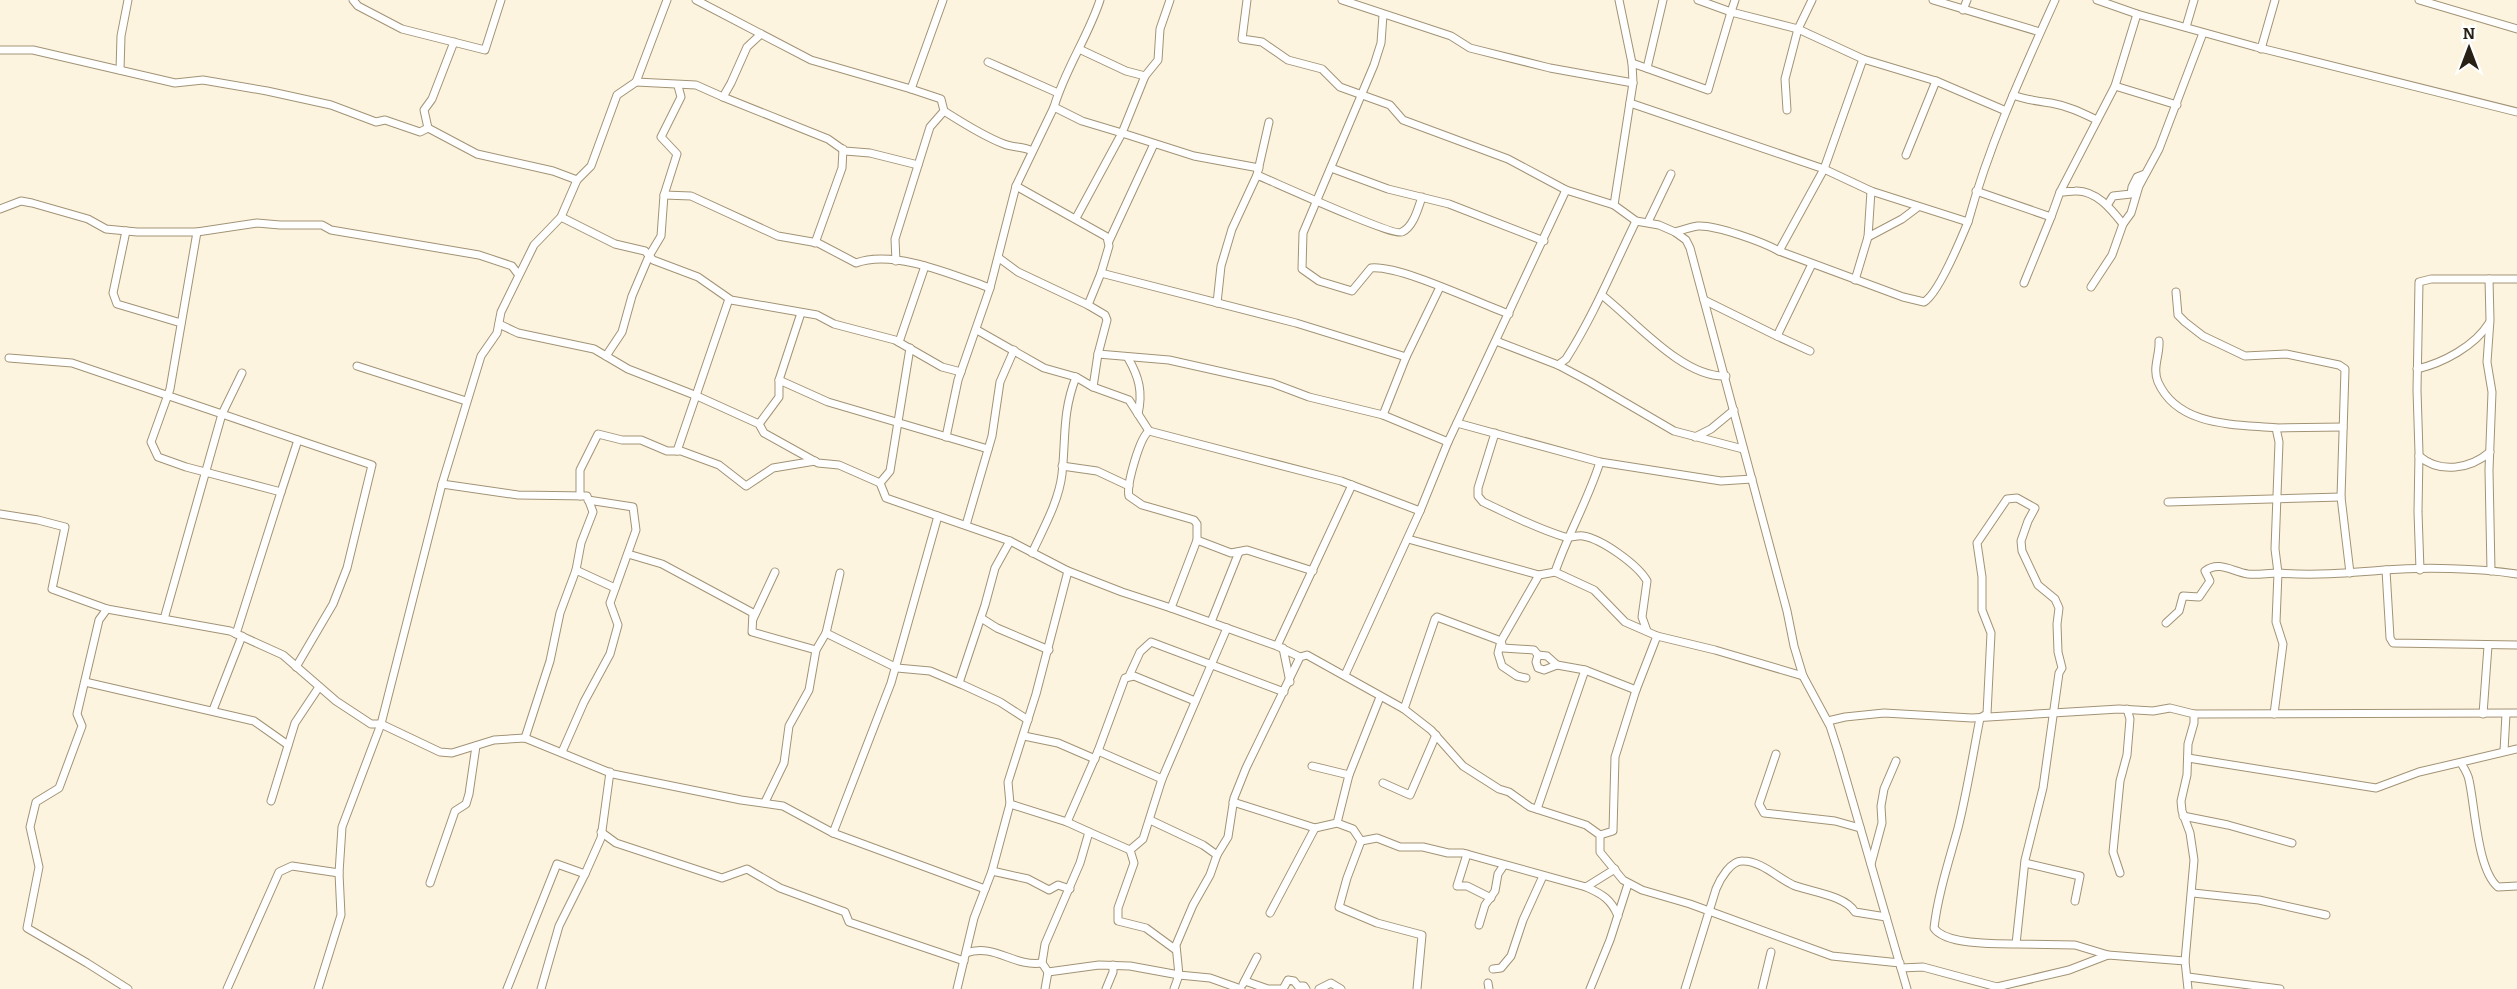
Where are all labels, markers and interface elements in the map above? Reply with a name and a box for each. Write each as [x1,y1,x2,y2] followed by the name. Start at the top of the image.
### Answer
[2439,18,2499,78] north arrow
[2463,24,2475,43] text: N

